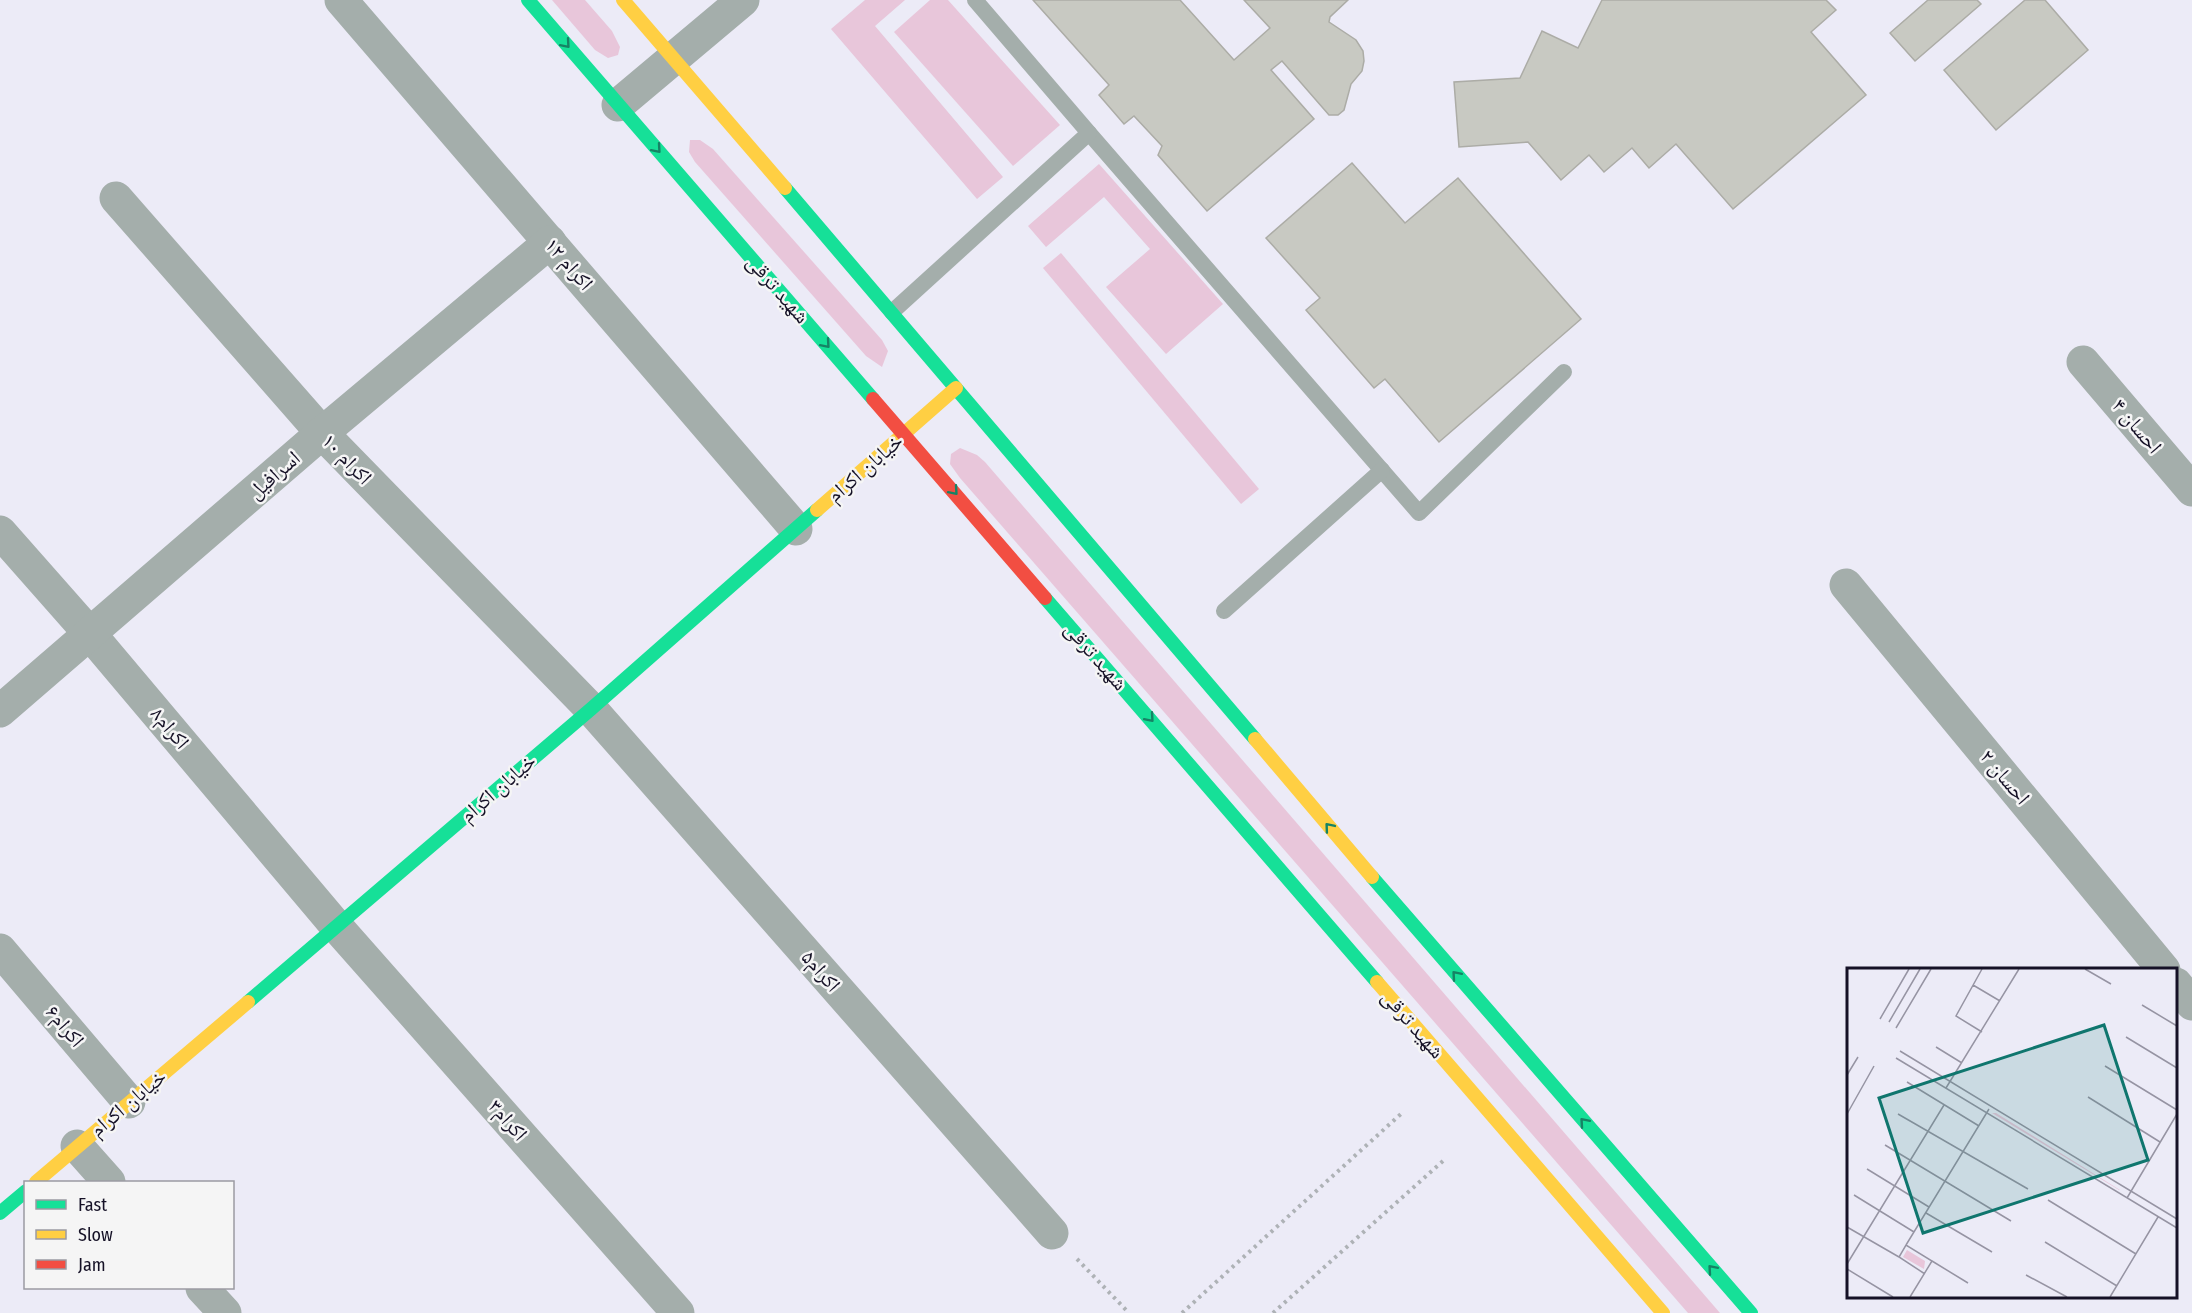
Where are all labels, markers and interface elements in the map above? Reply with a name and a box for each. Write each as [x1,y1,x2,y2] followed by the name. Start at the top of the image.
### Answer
[559,37,570,48] one-way arrow
[650,142,661,153] one-way arrow
[538,232,599,296] street label: اکرام ۱۲
[741,249,815,329] street label: شهید ترقی
[819,337,830,348] one-way arrow
[2106,393,2168,459] street label: احسان ۴
[316,428,378,491] street label: اکرام ۱۰
[822,428,909,509] street label: خیابان اکرام
[242,445,306,505] street label: اسرافیل
[946,484,957,495] one-way arrow
[1059,616,1133,696] street label: شهید ترقی
[144,702,195,755] street label: اکرام۸
[1142,712,1153,723] one-way arrow
[1974,744,2036,810] street label: احسان ۲
[455,748,542,829] street label: خیابان اکرام
[1326,823,1337,834] one-way arrow
[795,945,846,998] street label: اکرام۵
[1847,968,2177,1298] inset map
[1453,971,1464,982] one-way arrow
[1376,984,1450,1064] street label: شهید ترقی
[39,1000,90,1053] street label: اکرام۶
[84,1063,172,1143] street label: خیابان اکرام
[482,1094,533,1147] street label: اکرام۳
[1581,1118,1592,1129] one-way arrow
[24,1181,234,1289] legend
[78,1194,107,1216] text: Fast
[78,1224,113,1246] text: Slow
[78,1254,106,1276] text: Jam
[1708,1265,1719,1276] one-way arrow

